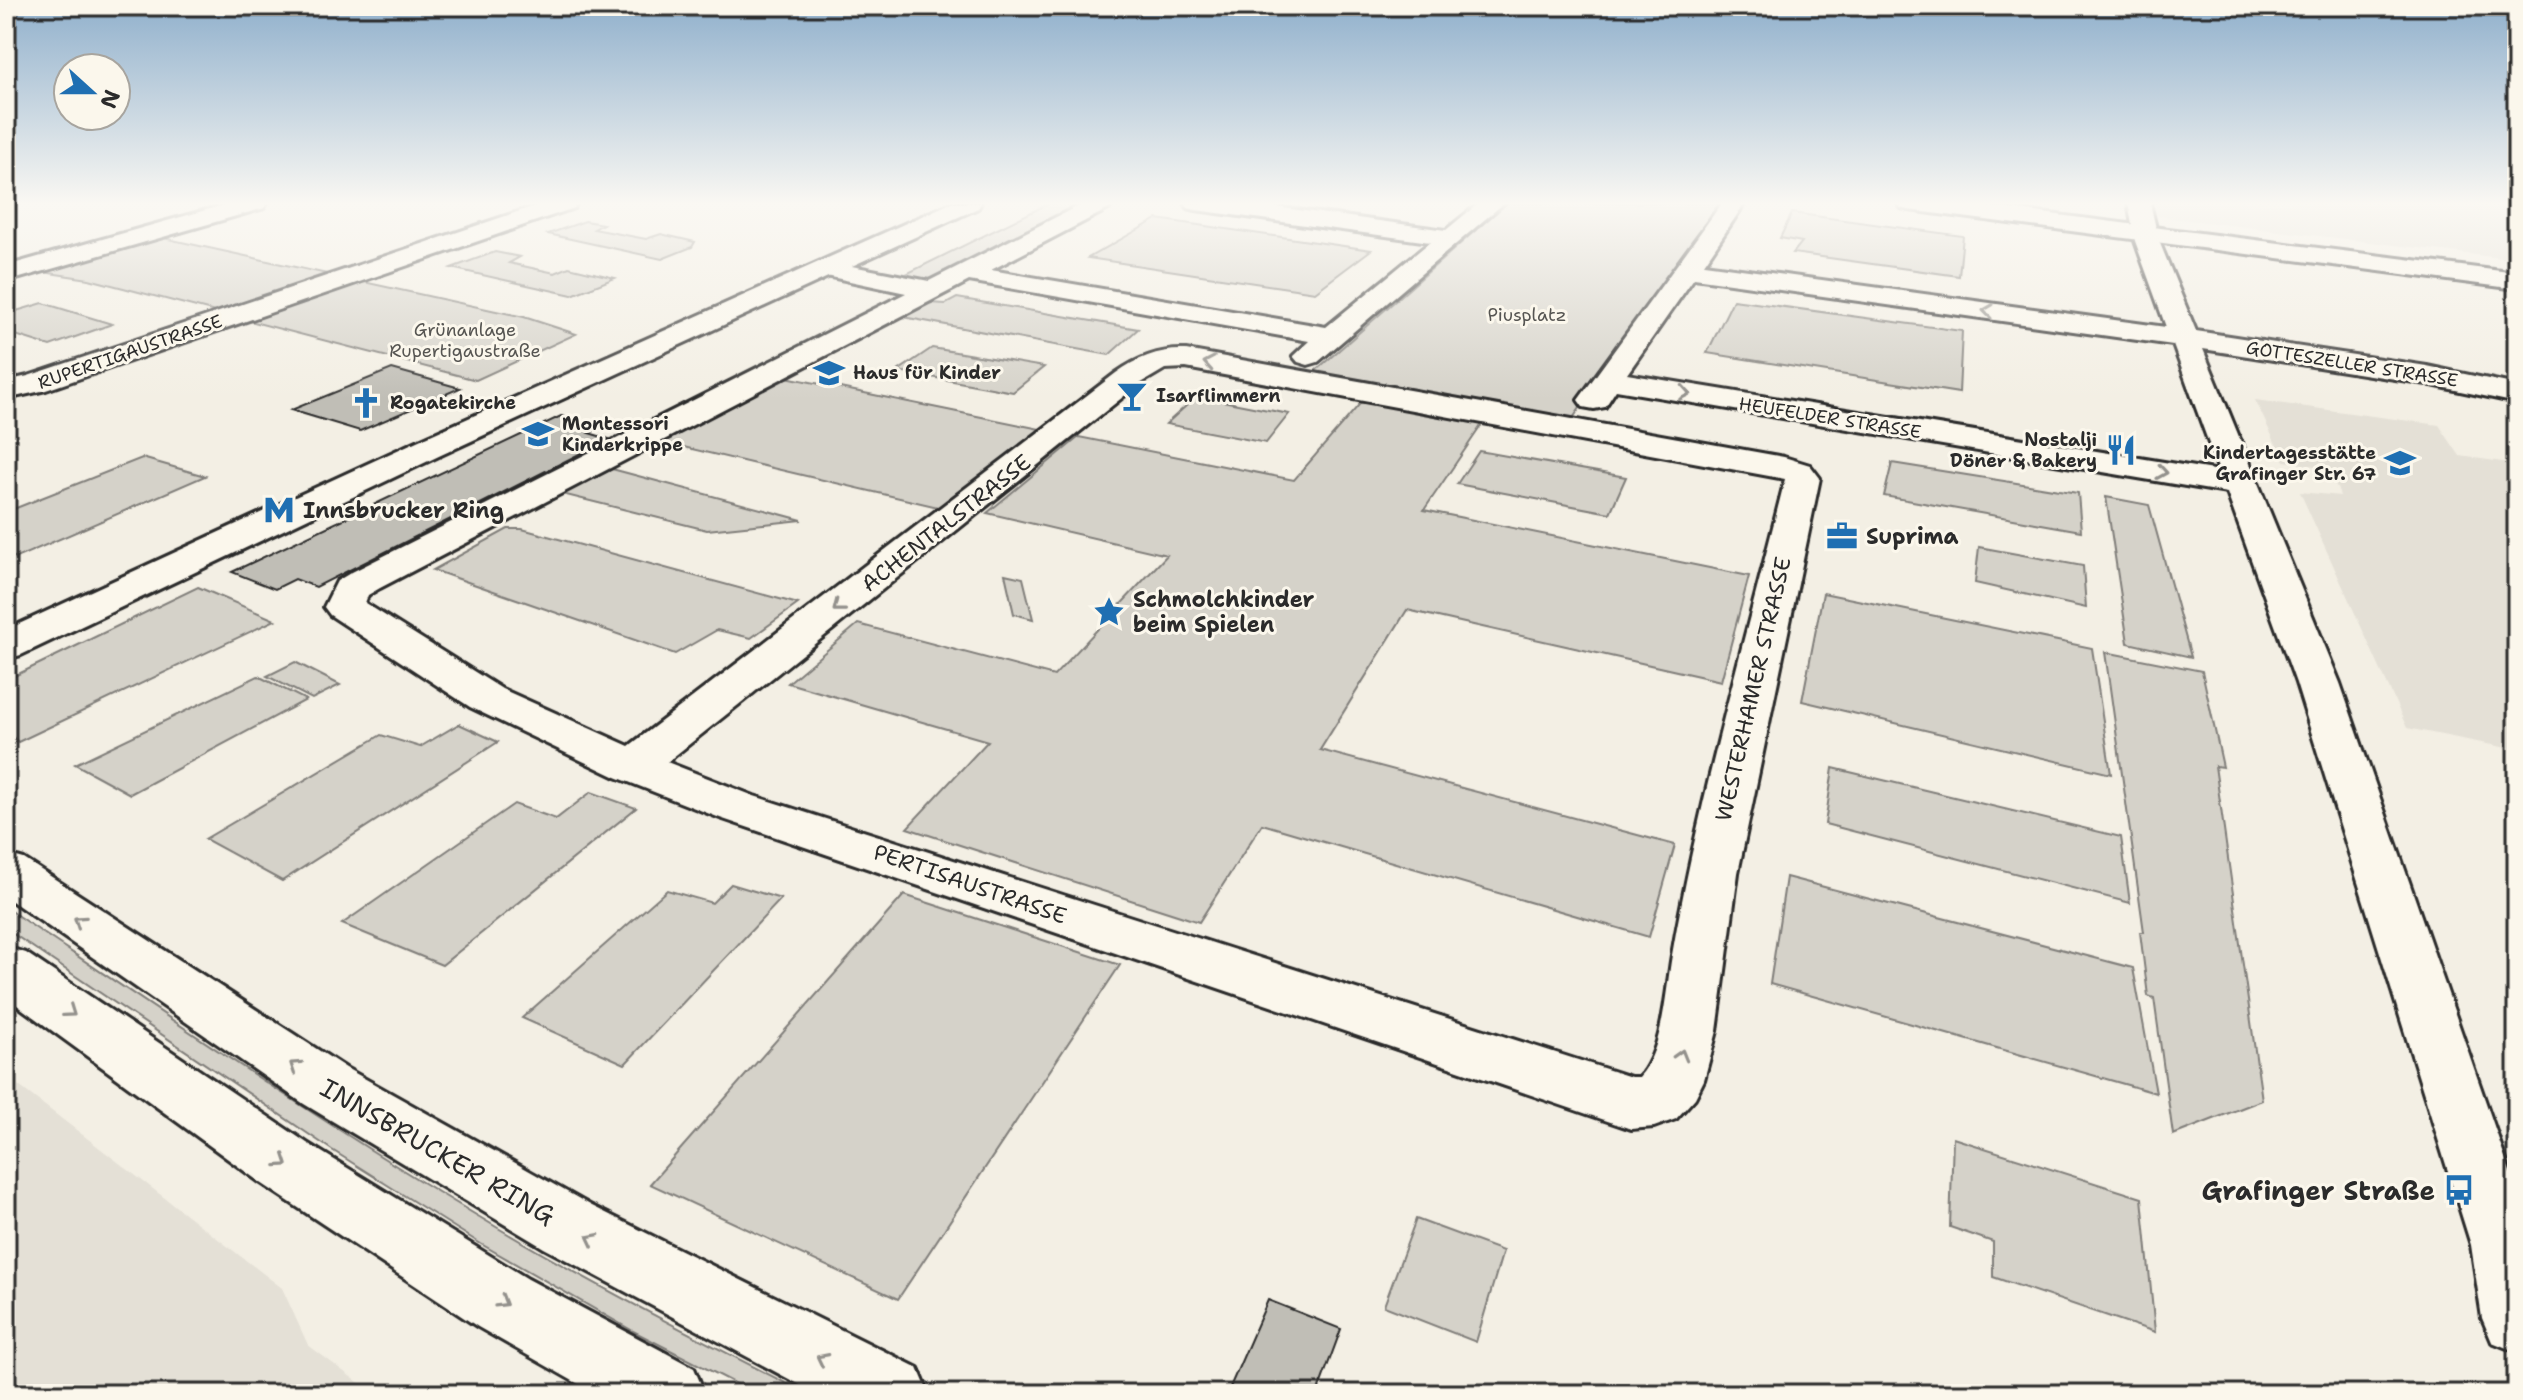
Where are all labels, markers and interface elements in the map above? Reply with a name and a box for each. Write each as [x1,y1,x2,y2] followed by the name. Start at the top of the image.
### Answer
[52,52,132,132] north arrow
[94,86,127,112] text: N
[1487,303,1567,327] park label: Piusplatz
[1982,303,1995,320] one-way arrow
[35,309,225,395] street label: RUPERTIGAUSTRASSE
[389,318,541,363] park label: Grünanlage Rupertigaustraße
[2244,335,2460,393] street label: GOTTESZELLER STRASSE
[1202,355,1216,372] one-way arrow
[812,356,846,390] school or university icon: Haus für Kinder
[853,361,1001,385] place label: Haus für Kinder
[1115,379,1149,413] bar icon: Isarflimmern
[1156,384,1281,408] place label: Isarflimmern
[1678,384,1691,401] one-way arrow
[349,386,383,420] church icon: Rogatekirche
[390,391,516,415] place label: Rogatekirche
[1737,392,1923,444] street label: HEUFELDER STRASSE
[562,412,683,457] place label: Montessori Kinderkrippe
[521,417,555,451] school or university icon: Montessori Kinderkrippe
[1950,428,2097,473] place label: Nostalji Döner & Bakery
[2104,433,2138,467] restaurant icon: Nostalji Döner & Bakery
[2203,441,2376,486] place label: Kindertagesstätte Grafinger Str. 67
[2383,446,2417,480] school or university icon: Kindertagesstätte Grafinger Str. 67
[855,448,1037,598] street label: ACHENTALSTRASSE
[2155,463,2169,480] one-way arrow
[262,493,296,527] metro station icon: Innsbrucker Ring
[303,496,504,525] place label: Innsbrucker Ring
[1825,519,1859,553] office icon: Suprima
[1866,522,1959,551] place label: Suprima
[1708,554,1798,824] street label: WESTERHAMER STRASSE
[1133,585,1315,639] place label: Schmolchkinder beim Spielen
[1092,595,1126,629] place icon: Schmolchkinder beim Spielen
[832,597,847,611] one-way arrow
[870,837,1070,931] street label: PERTISAUSTRASSE
[73,916,87,931] one-way arrow
[61,1002,75,1017] one-way arrow
[1672,1049,1689,1063] one-way arrow
[289,1061,303,1076] one-way arrow
[314,1070,562,1232] street label: INNSBRUCKER RING
[274,1152,288,1167] one-way arrow
[2201,1173,2435,1208] place label: Grafinger Straße
[2442,1173,2476,1207] bus stop icon: Grafinger Straße
[585,1234,600,1249] one-way arrow
[493,1292,508,1307] one-way arrow
[816,1354,831,1369] one-way arrow

